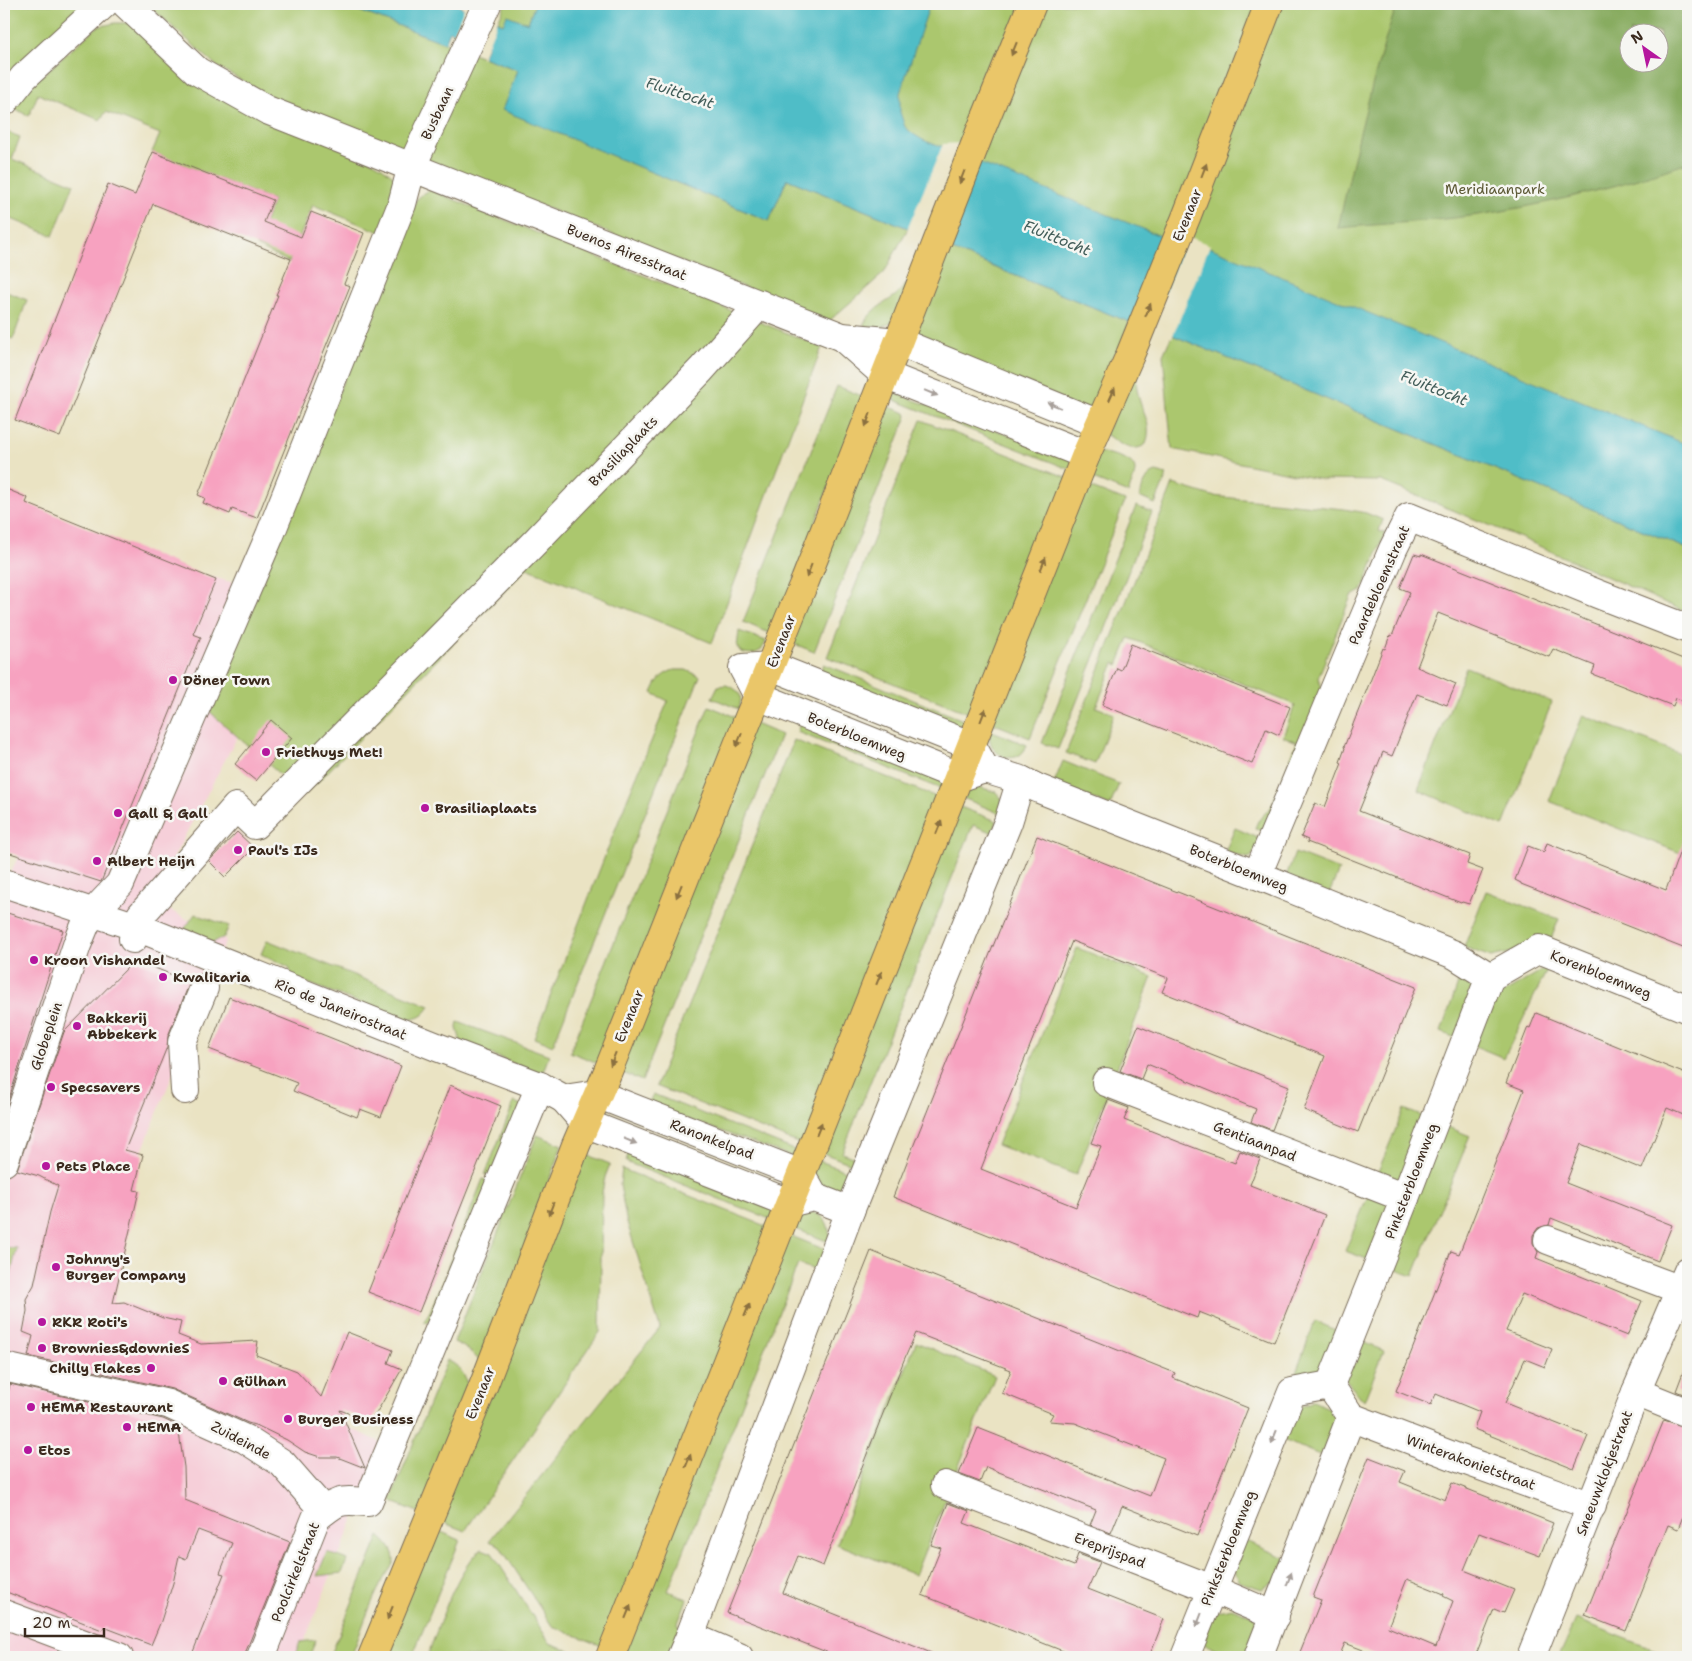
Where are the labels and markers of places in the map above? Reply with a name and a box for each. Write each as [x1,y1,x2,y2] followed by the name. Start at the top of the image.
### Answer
[183,671,270,689] place label: Döner Town
[167,674,179,686] marker: Döner Town
[276,743,383,761] place label: Friethuys Met!
[260,746,272,758] marker: Friethuys Met!
[435,799,537,817] place label: Brasiliaplaats
[419,802,431,814] marker: Brasiliaplaats
[128,804,208,822] place label: Gall & Gall
[112,807,124,819] marker: Gall & Gall
[248,841,318,859] place label: Paul's IJs
[232,844,244,856] marker: Paul's IJs
[107,852,195,870] place label: Albert Heijn
[91,855,103,867] marker: Albert Heijn
[44,951,165,969] place label: Kroon Vishandel
[28,954,40,966] marker: Kroon Vishandel
[173,968,251,986] place label: Kwalitaria
[157,971,169,983] marker: Kwalitaria
[87,1009,157,1043] place label: Bakkerij Abbekerk
[71,1020,83,1032] marker: Bakkerij Abbekerk
[61,1078,140,1096] place label: Specsavers
[45,1081,57,1093] marker: Specsavers
[56,1157,131,1175] place label: Pets Place
[40,1160,52,1172] marker: Pets Place
[66,1250,186,1284] place label: Johnny's Burger Company
[50,1261,62,1273] marker: Johnny's Burger Company
[52,1313,128,1331] place label: RKR Roti's
[36,1316,48,1328] marker: RKR Roti's
[52,1339,190,1357] place label: Brownies&downieS
[36,1342,48,1354] marker: Brownies&downieS
[49,1359,141,1377] place label: Chilly Flakes
[145,1362,157,1374] marker: Chilly Flakes
[233,1372,286,1390] place label: Gülhan
[217,1375,229,1387] marker: Gülhan
[41,1398,173,1416] place label: HEMA Restaurant
[25,1401,37,1413] marker: HEMA Restaurant
[298,1410,414,1428] place label: Burger Business
[282,1413,294,1425] marker: Burger Business
[137,1418,182,1436] place label: HEMA
[121,1421,133,1433] marker: HEMA
[38,1441,70,1459] place label: Etos
[22,1444,34,1456] marker: Etos

